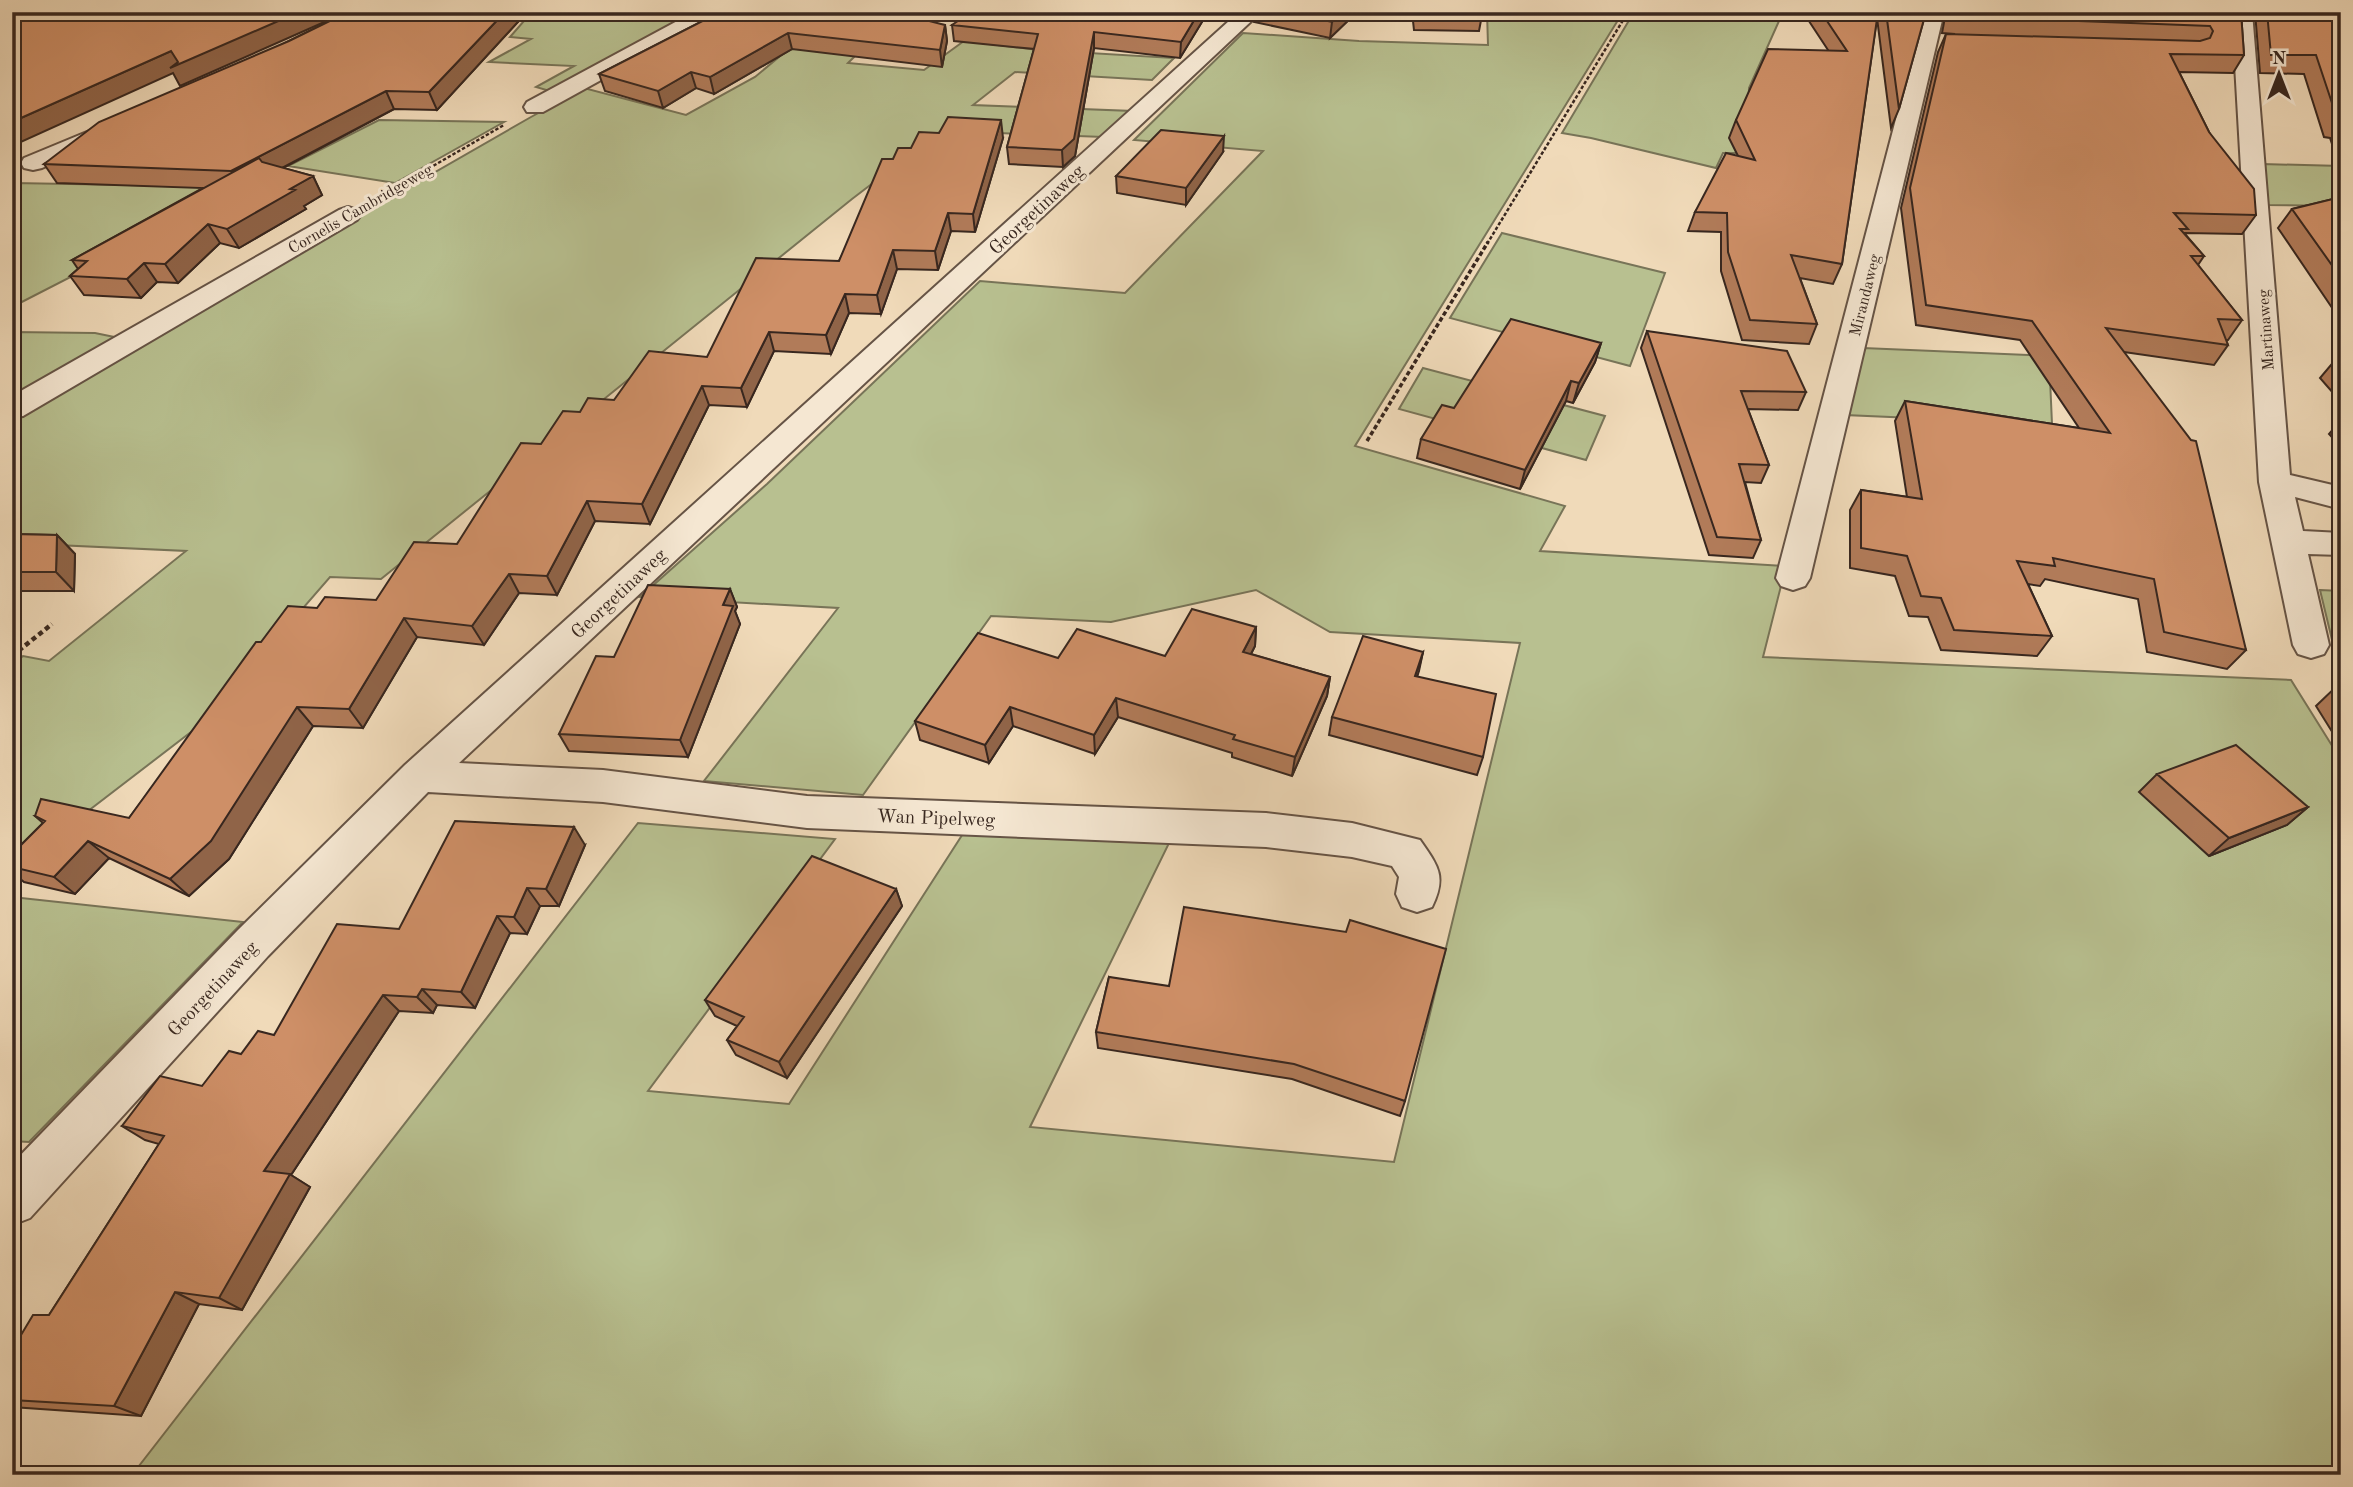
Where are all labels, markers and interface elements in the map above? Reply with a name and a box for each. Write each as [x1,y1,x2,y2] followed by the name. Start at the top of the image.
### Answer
[2244,38,2314,108] north arrow
[2272,50,2287,69] text: N
[286,162,436,258] street label: Cornelis Cambridgeweg
[986,162,1089,260] street label: Georgetinaweg
[1848,252,1884,338] street label: Mirandaweg
[2256,288,2278,371] street label: Martinaweg
[568,546,671,644] street label: Georgetinaweg
[876,808,996,831] street label: Wan Pipelweg
[165,938,263,1041] street label: Georgetinaweg

